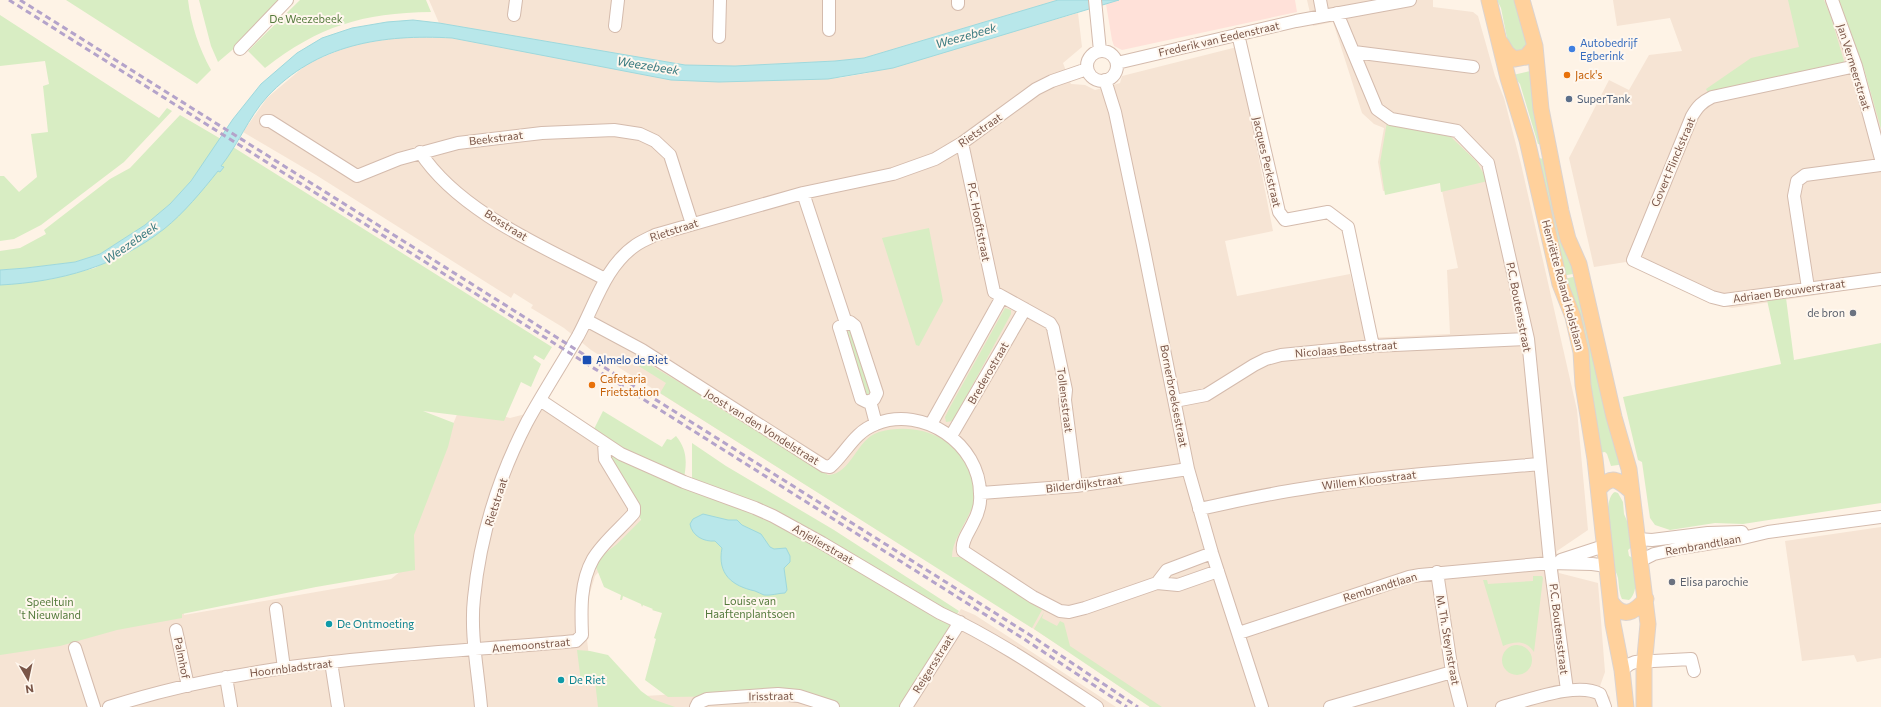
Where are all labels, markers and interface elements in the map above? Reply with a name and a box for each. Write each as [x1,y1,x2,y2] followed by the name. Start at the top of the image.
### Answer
[269,12,343,25] park label: De Weezebeek
[1157,18,1281,59] street label: Frederik van Eedenstraat
[934,20,998,50] water label: Weezebeek
[1834,22,1874,112] street label: Jan Vermeerstraat
[1580,36,1638,62] place label: Autobedrijf Egberink
[1567,44,1577,54] marker: Autobedrijf Egberink
[616,53,681,77] water label: Weezebeek
[1575,68,1603,82] place label: Jack's
[1562,70,1572,80] marker: Jack's
[1577,92,1630,105] place label: SuperTank
[1564,94,1574,104] marker: SuperTank
[955,110,1004,149] street label: Rietstraat
[1250,115,1284,209] street label: Jacques Perkstraat
[1648,115,1697,209] street label: Govert Flinckstraat
[468,128,524,147] street label: Beekstraat
[965,181,994,263] street label: P.C. Hooftstraat
[482,206,531,243] street label: Bosstraat
[648,215,700,243] street label: Rietstraat
[101,218,161,266] water label: Weezebeek
[1540,218,1587,352] street label: Henriëtte Roland Holstlaan
[1504,261,1535,354] street label: P.C. Boutensstraat
[1732,276,1846,305] street label: Adriaen Brouwerstraat
[1807,306,1845,319] place label: de bron
[1848,308,1858,318] marker: de bron
[1294,338,1398,359] street label: Nicolaas Beetsstraat
[965,339,1011,406] street label: Brederostraat
[1158,344,1191,449] street label: Bornerbroeksestraat
[596,353,668,366] place label: Almelo de Riet
[581,354,593,366] marker: Almelo de Riet
[1055,367,1076,434] street label: Tollensstraat
[600,372,659,398] place label: Cafetaria Frietstation
[587,380,597,390] marker: Cafetaria Frietstation
[702,386,822,468] street label: Joost van den Vondelstraat
[1321,467,1417,492] street label: Willem Kloosstraat
[1045,472,1123,495] street label: Bilderdijkstraat
[482,475,510,528] street label: Rietstraat
[791,521,856,566] street label: Anjelierstraat
[1664,531,1742,558] street label: Rembrandtlaan
[1341,569,1418,604] street label: Rembrandtlaan
[1680,575,1749,588] place label: Elisa parochie
[1667,577,1677,587] marker: Elisa parochie
[1547,583,1572,676] street label: P.C. Boutensstraat
[705,594,795,620] park label: Louise van Haaftenplantsoen
[1434,594,1463,687] street label: M. Th. Steynstraat
[19,595,81,621] park label: Speeltuin 't Nieuwland
[337,617,414,630] place label: De Ontmoeting
[324,619,334,629] marker: De Ontmoeting
[910,632,956,695] street label: Reigersstraat
[491,635,571,654] street label: Anemoonstraat
[172,636,193,680] street label: Palmhof
[249,656,334,679] street label: Hoornbladstraat
[8,659,48,699] north arrow
[569,673,606,686] place label: De Riet
[556,675,566,685] marker: De Riet
[25,682,35,696] text: N
[748,689,794,702] street label: Irisstraat

